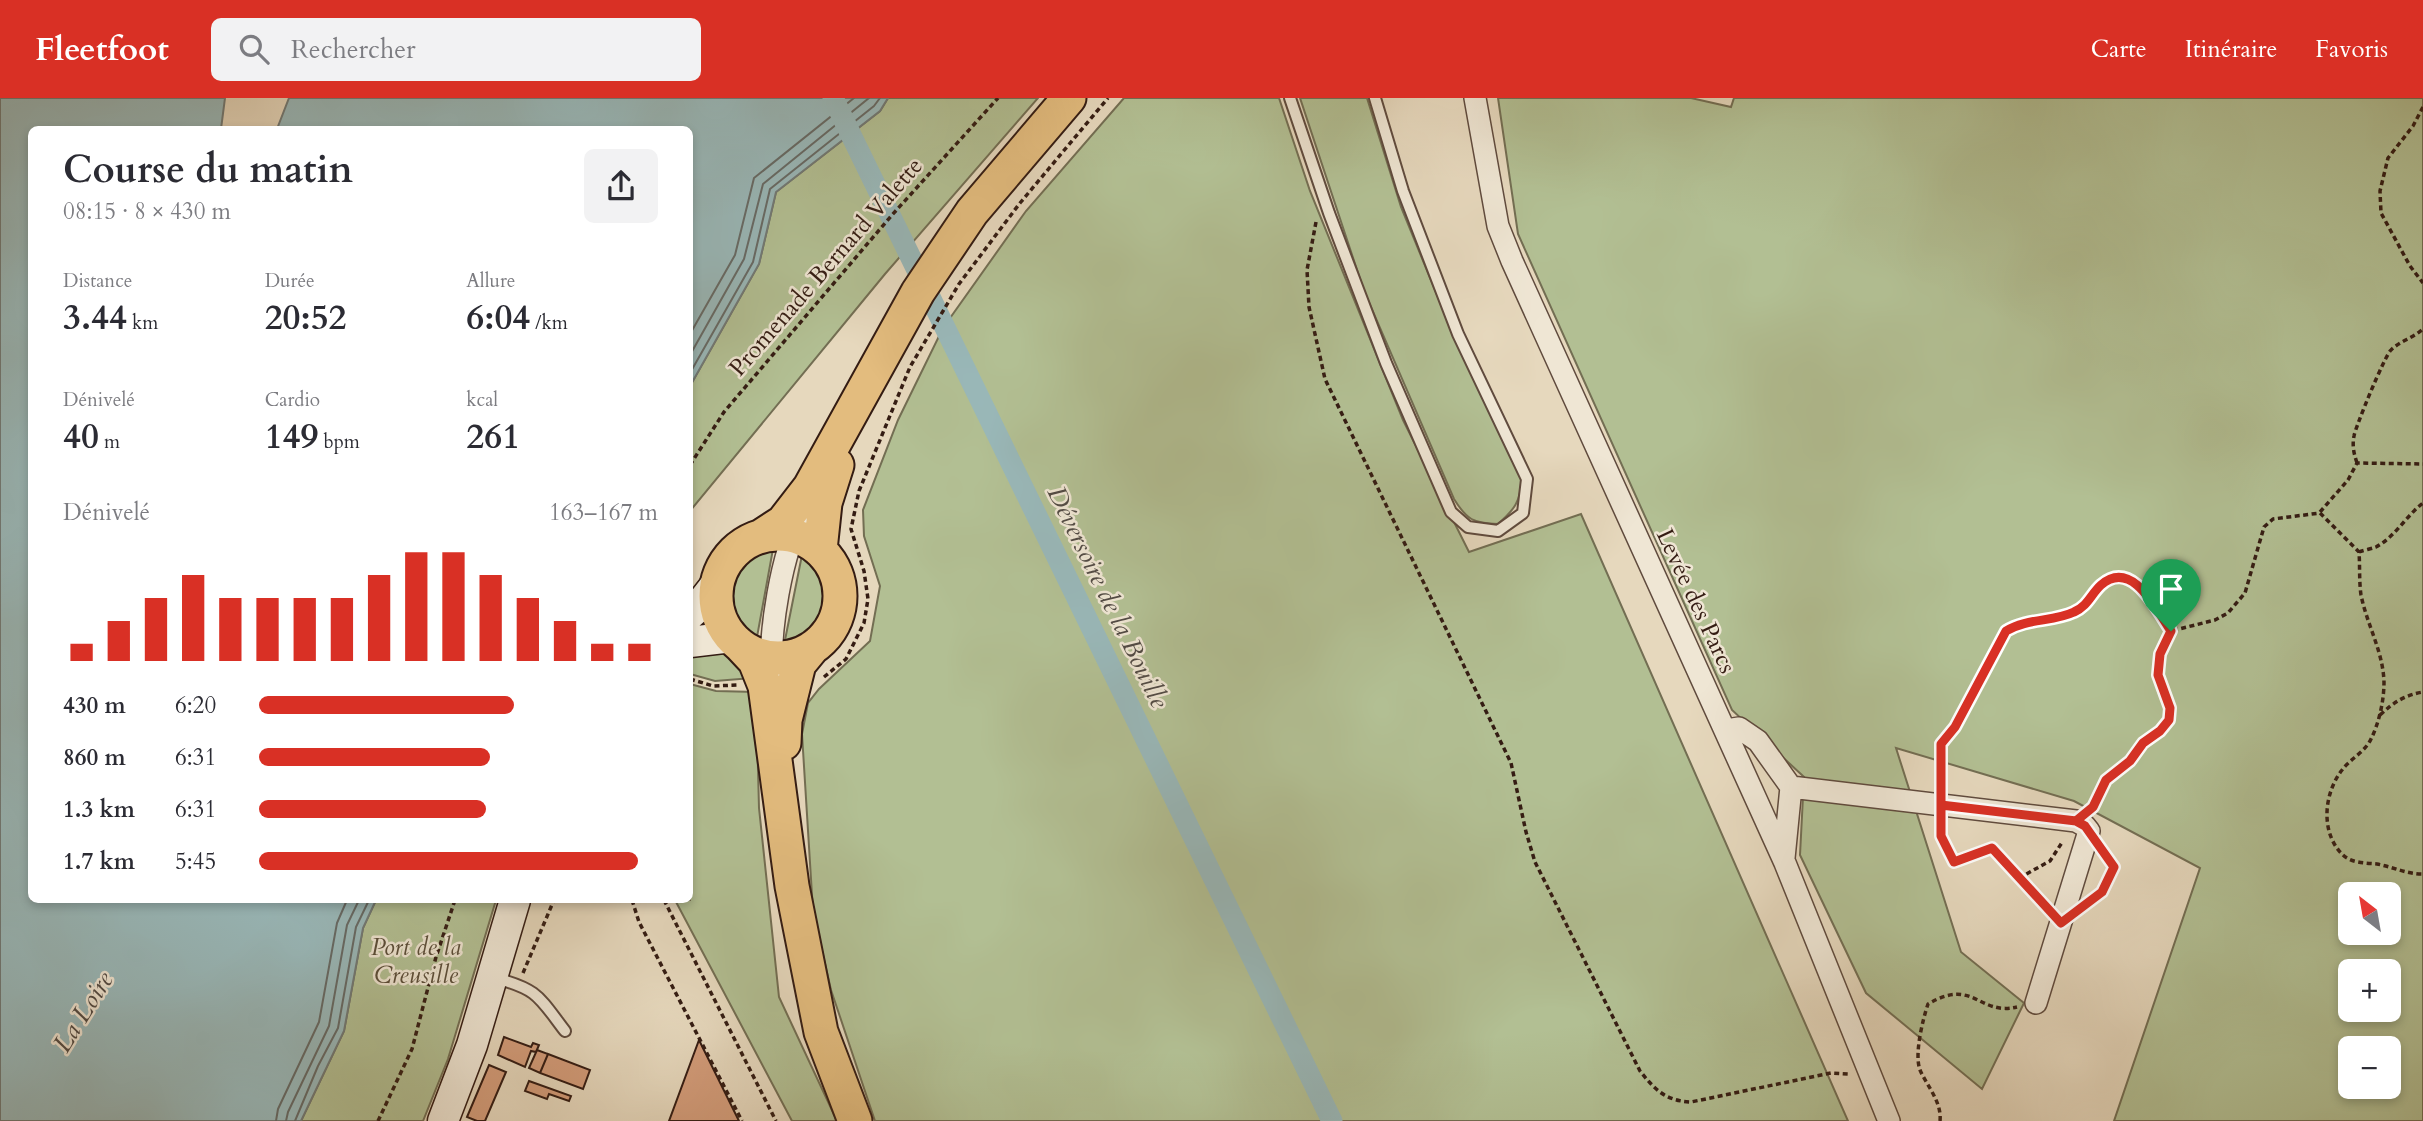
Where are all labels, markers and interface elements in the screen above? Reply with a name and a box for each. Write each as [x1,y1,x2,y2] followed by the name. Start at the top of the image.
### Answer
[211,18,701,81] search box
[35,27,169,72] text: Fleetfoot
[235,30,273,68] icon: search
[291,32,416,67] text: Rechercher
[2091,33,2147,66] text: Carte
[2185,33,2277,66] text: Itinéraire
[2315,33,2388,66] text: Favoris
[63,144,353,196] text: Course du matin
[584,149,658,223] button: share
[722,150,930,384] street label: Promenade Bernard Valette
[63,196,231,227] text: 08:15 · 8 × 430 m
[63,268,132,294] text: Distance
[265,268,315,294] text: Durée
[466,268,516,294] text: Allure
[63,294,127,342] text: 3.44
[265,294,347,342] text: 20:52
[466,294,530,342] text: 6:04
[127,310,158,336] text: km
[530,310,568,336] text: /km
[63,387,135,413] text: Dénivelé
[265,387,320,413] text: Cardio
[466,387,498,413] text: kcal
[63,413,99,461] text: 40
[265,413,318,461] text: 149
[466,413,520,461] text: 261
[99,429,120,455] text: m
[318,429,360,455] text: bpm
[1039,480,1177,715] water label: Déversoire de la Bouille
[63,497,150,528] text: Dénivelé
[549,497,658,528] text: 163–167 m
[1648,523,1744,679] street label: Levée des Parcs
[2141,559,2201,631] pin
[2152,570,2190,608] icon: arrive
[63,690,126,721] text: 430 m
[175,690,216,721] text: 6:20
[63,742,126,773] text: 860 m
[175,742,216,773] text: 6:31
[63,794,135,825] text: 1.3 km
[175,794,216,825] text: 6:31
[63,846,135,877] text: 1.7 km
[175,846,216,877] text: 5:45
[2338,882,2401,945] north arrow
[2338,882,2401,1099] map controls
[371,931,461,992] park label: Port de la Creusille
[2338,959,2401,1022] button: +
[45,964,122,1059] water label: La Loire
[2338,1036,2401,1099] button: −

